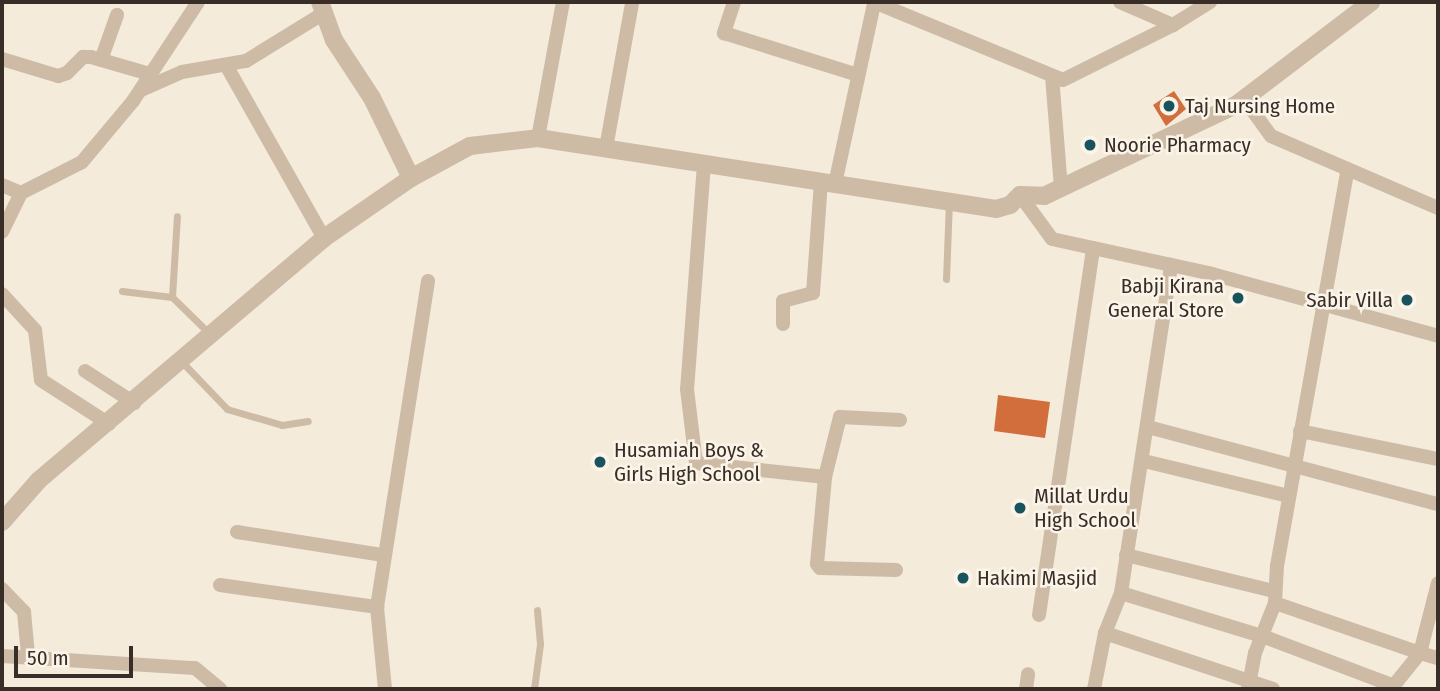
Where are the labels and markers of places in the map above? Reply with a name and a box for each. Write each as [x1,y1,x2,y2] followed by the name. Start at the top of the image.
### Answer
[1185,93,1335,119] place label: Taj Nursing Home
[1159,96,1179,116] marker: Taj Nursing Home
[1104,132,1251,158] place label: Noorie Pharmacy
[1082,137,1098,153] marker: Noorie Pharmacy
[1108,273,1224,323] place label: Babji Kirana General Store
[1306,287,1393,313] place label: Sabir Villa
[1230,290,1246,306] marker: Babji Kirana General Store
[1399,292,1415,308] marker: Sabir Villa
[614,437,764,487] place label: Husamiah Boys & Girls High School
[592,454,608,470] marker: Husamiah Boys & Girls High School
[1034,483,1136,533] place label: Millat Urdu High School
[1012,500,1028,516] marker: Millat Urdu High School
[977,565,1097,591] place label: Hakimi Masjid
[955,570,971,586] marker: Hakimi Masjid

